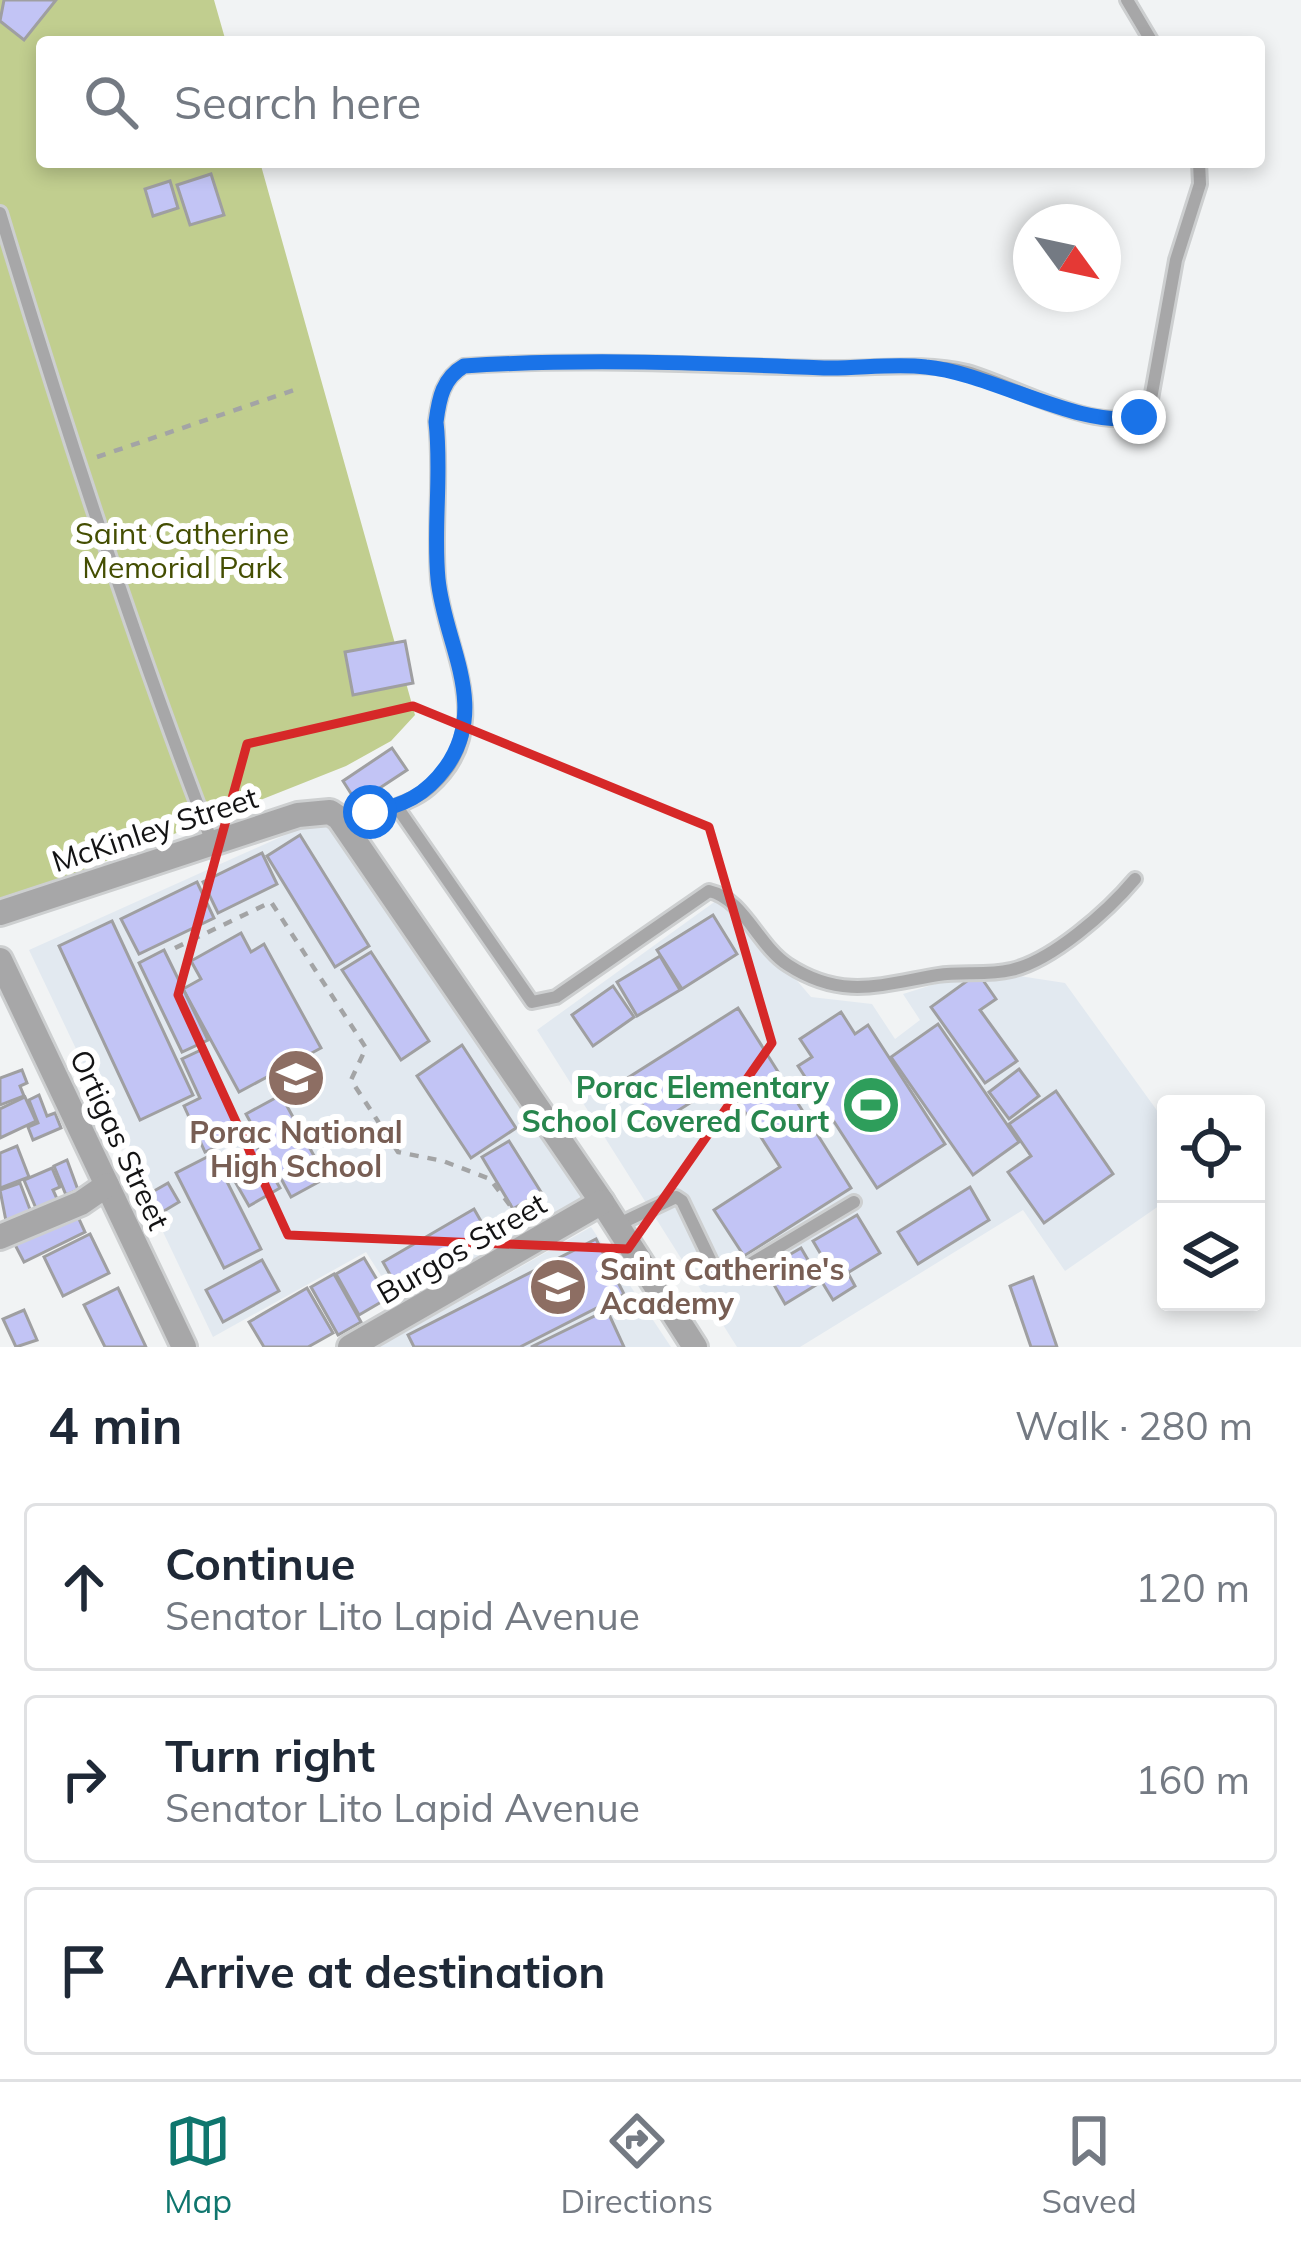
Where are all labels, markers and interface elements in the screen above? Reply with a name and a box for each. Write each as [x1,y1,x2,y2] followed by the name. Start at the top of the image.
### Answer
[36,36,1265,168] search box
[78,69,144,135] icon: search
[174,74,421,130] text: Search here
[1013,204,1121,312] north arrow
[1112,390,1166,444] route end
[75,514,289,586] park label: Saint Catherine Memorial Park
[47,778,262,880] street label: McKinley Street
[343,785,397,839] route start
[62,1044,178,1236] street label: Ortigas Street
[265,1047,327,1109] school or university icon: Porac National High School
[522,1068,830,1140] place label: Porac Elementary School Covered Court
[840,1074,902,1136] sports icon: Porac Elementary School Covered Court
[1157,1095,1265,1311] map controls
[1157,1095,1265,1203] button: locate
[189,1113,403,1185] place label: Porac National High School
[370,1184,553,1312] street label: Burgos Street
[1157,1203,1265,1311] button: layers
[600,1250,844,1322] place label: Saint Catherine's Academy
[527,1256,589,1318] school or university icon: Saint Catherine's Academy
[48,1393,183,1457] text: 4 min
[1015,1401,1253,1450] text: Walk · 280 m
[165,1535,355,1591] text: Continue
[51,1554,117,1620] icon: ahead
[1135,1563,1250,1612] text: 120 m
[165,1591,640,1640] text: Senator Lito Lapid Avenue
[165,1727,375,1783] text: Turn right
[51,1746,117,1812] icon: right
[1135,1755,1250,1804] text: 160 m
[165,1783,640,1832] text: Senator Lito Lapid Avenue
[51,1938,117,2004] icon: arrive
[165,1943,605,1999] text: Arrive at destination
[164,2108,232,2221] tab: Map
[561,2108,713,2221] tab: Directions
[1042,2108,1137,2221] tab: Saved

